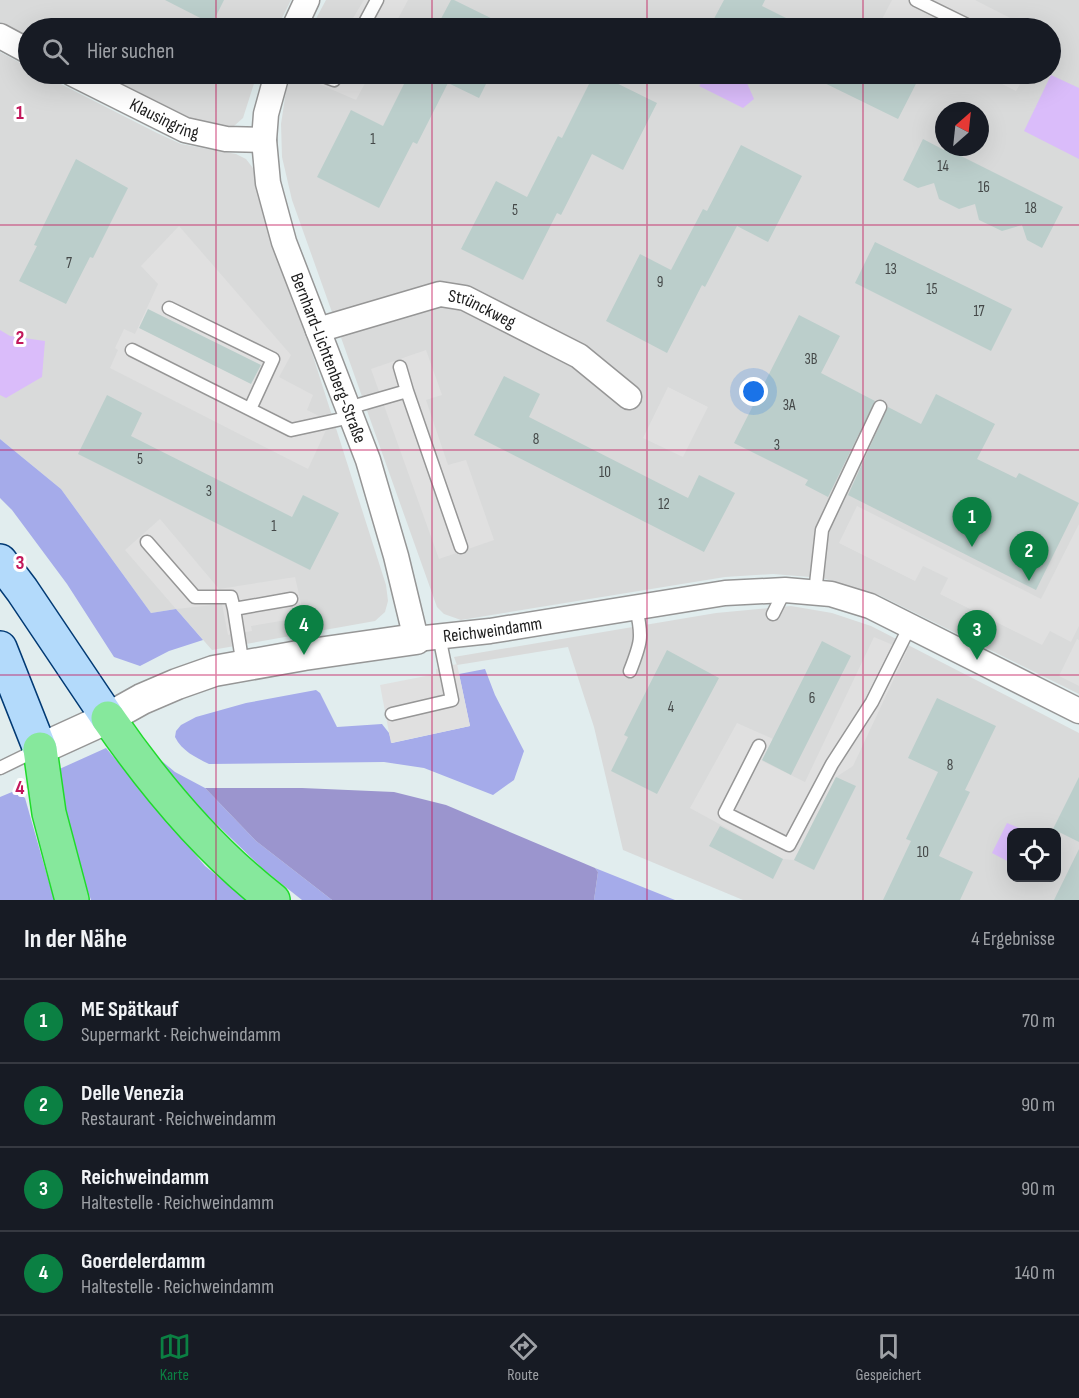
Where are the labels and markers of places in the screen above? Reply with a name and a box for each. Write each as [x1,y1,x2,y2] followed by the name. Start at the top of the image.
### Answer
[952,498,992,547] pin: 1
[1010,532,1048,581] pin: 2
[284,606,324,655] pin: 4
[958,610,996,660] pin: 3

